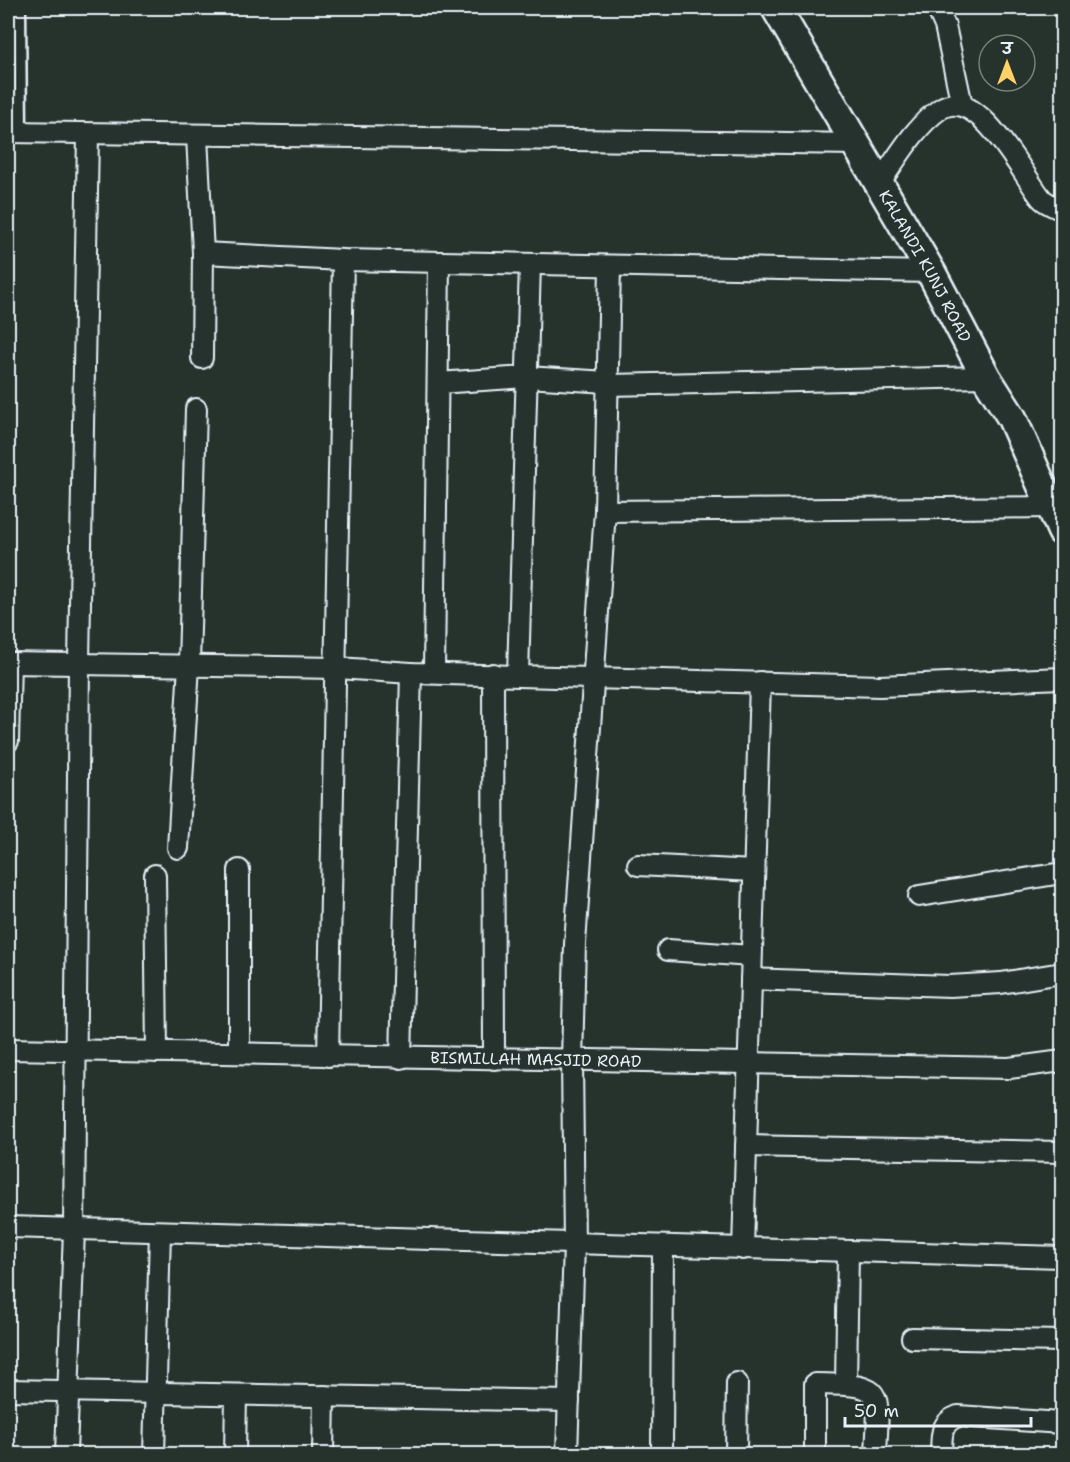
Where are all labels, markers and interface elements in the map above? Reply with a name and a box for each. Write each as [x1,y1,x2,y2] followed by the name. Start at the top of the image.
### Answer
[977,33,1037,93] north arrow
[1000,38,1014,59] text: उ
[874,186,976,346] street label: KALANDI KUNJ ROAD
[430,1047,642,1072] street label: BISMILLAH MASJID ROAD
[845,1390,1031,1428] scale bar
[854,1399,899,1423] text: 50 m

